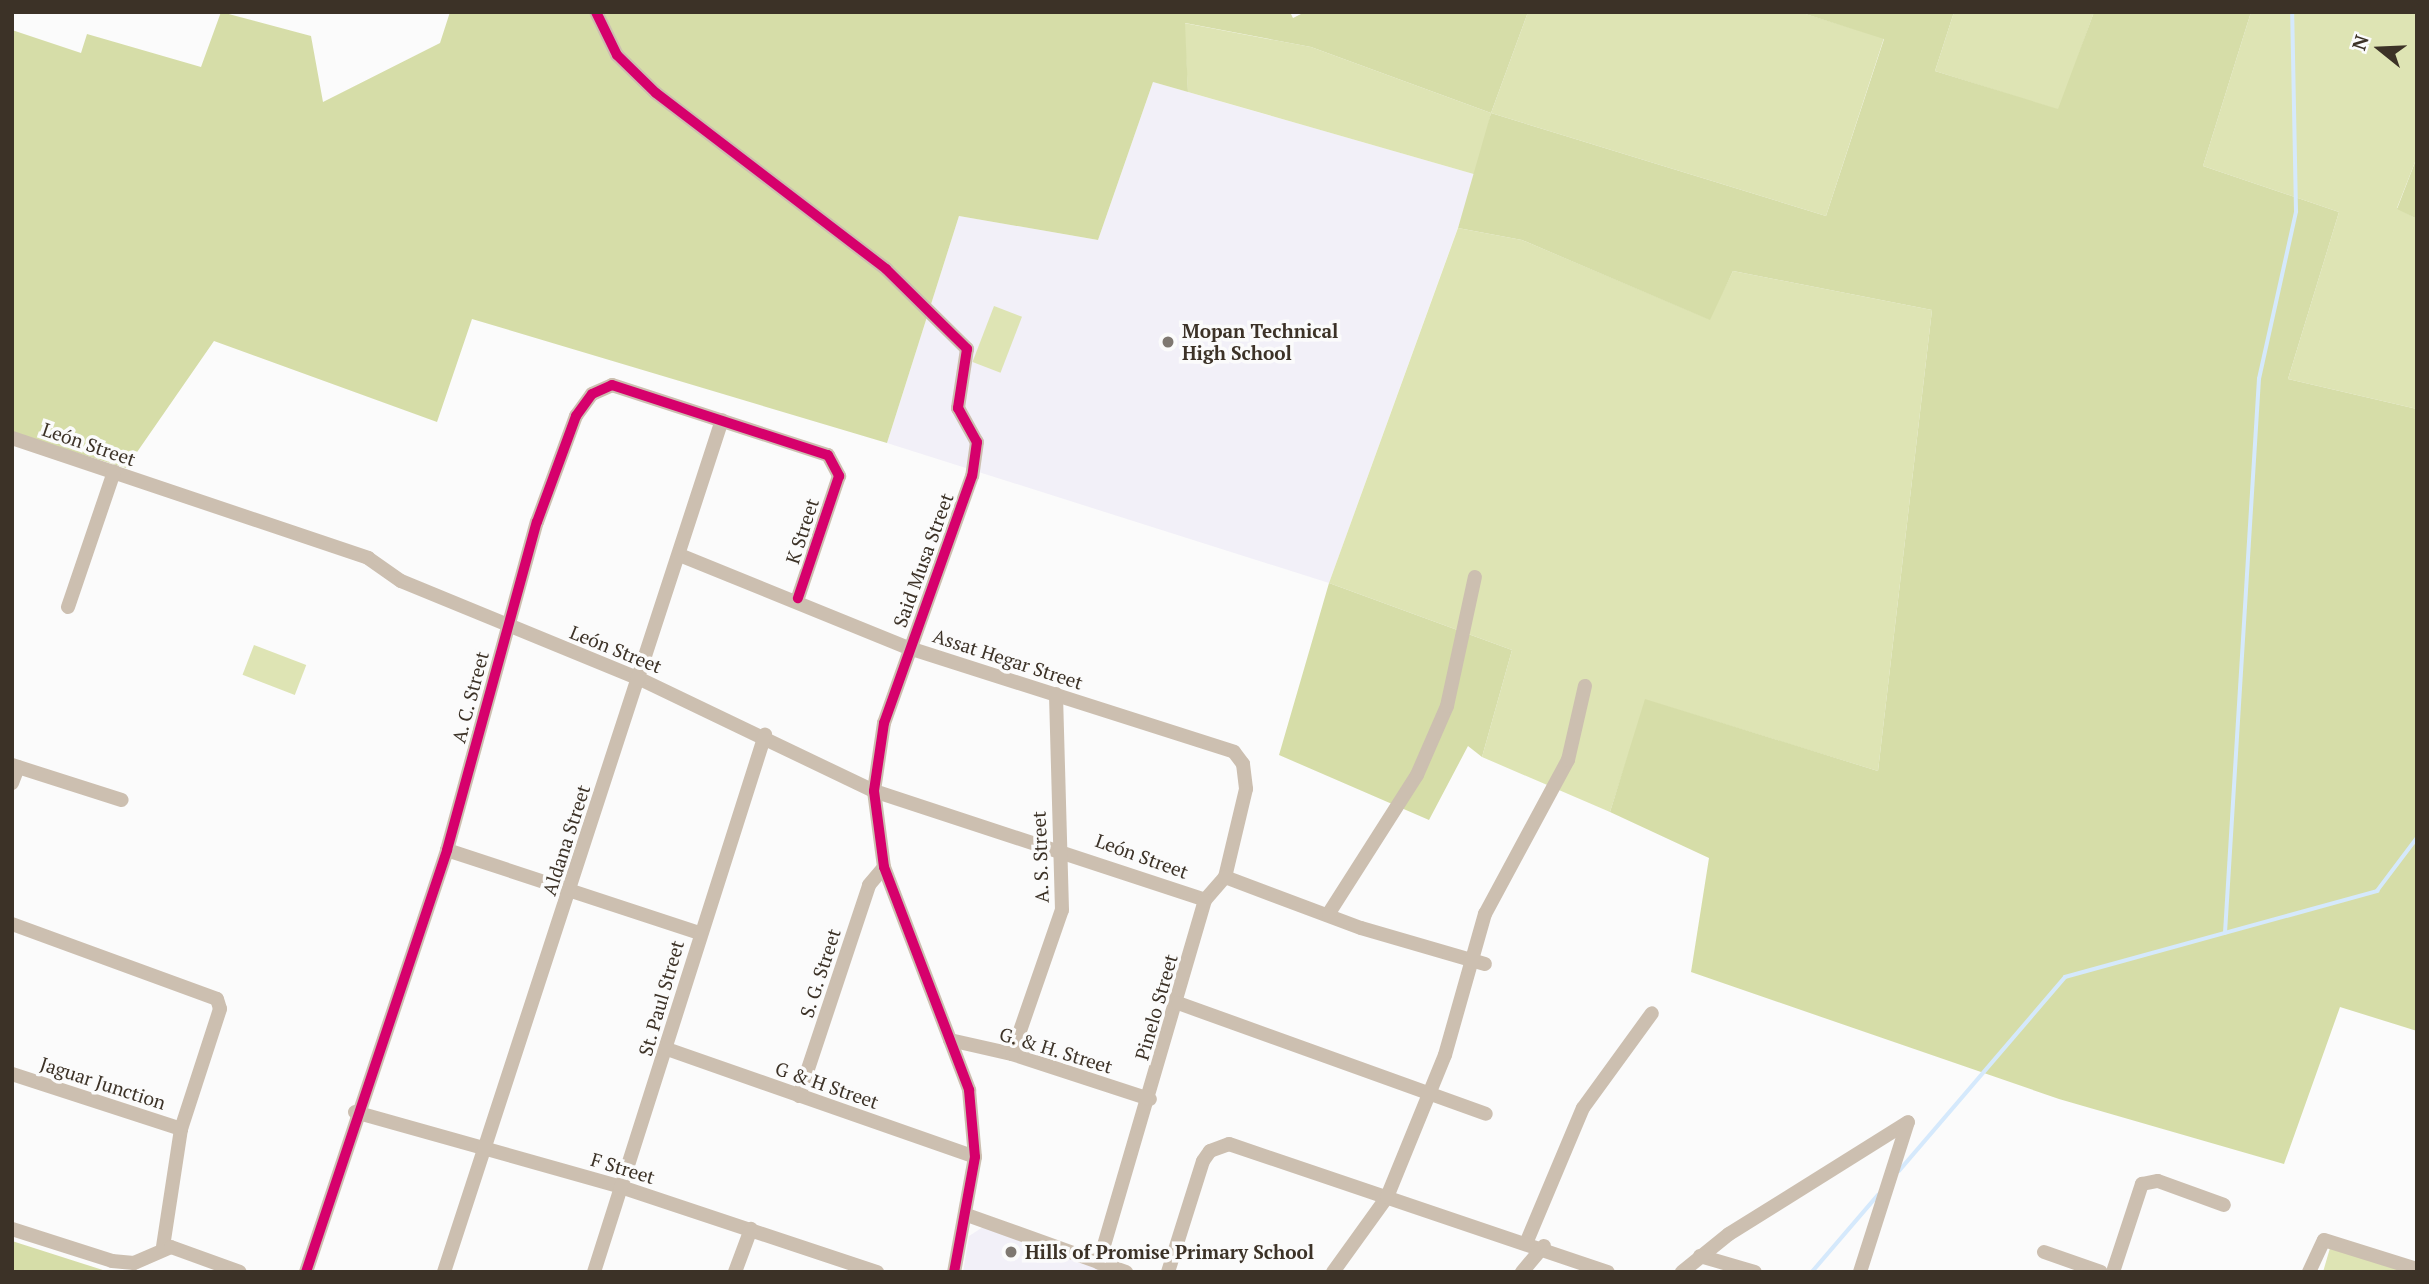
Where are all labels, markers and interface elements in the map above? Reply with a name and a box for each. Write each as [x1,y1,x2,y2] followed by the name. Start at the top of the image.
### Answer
[2345,14,2415,84] north arrow
[2345,32,2374,53] text: N
[1182,320,1338,364] place label: Mopan Technical High School
[1160,334,1176,350] marker: Mopan Technical High School
[39,417,139,471] street label: León Street
[888,490,958,630] street label: Said Musa Street
[781,495,823,567] street label: K Street
[567,620,665,678] street label: León Street
[930,624,1086,694] street label: Assat Hegar Street
[447,648,493,746] street label: A. C. Street
[537,782,595,898] street label: Aldana Street
[1027,810,1053,904] street label: A. S. Street
[1092,829,1192,883] street label: León Street
[795,925,845,1021] street label: S. G. Street
[634,937,688,1059] street label: St. Paul Street
[1130,951,1182,1063] street label: Pinelo Street
[996,1022,1116,1078] street label: G. & H. Street
[37,1052,169,1114] street label: Jaguar Junction
[772,1057,882,1113] street label: G & H Street
[588,1148,658,1188] street label: F Street
[1025,1241,1314,1263] place label: Hills of Promise Primary School
[1003,1244,1019,1260] marker: Hills of Promise Primary School

